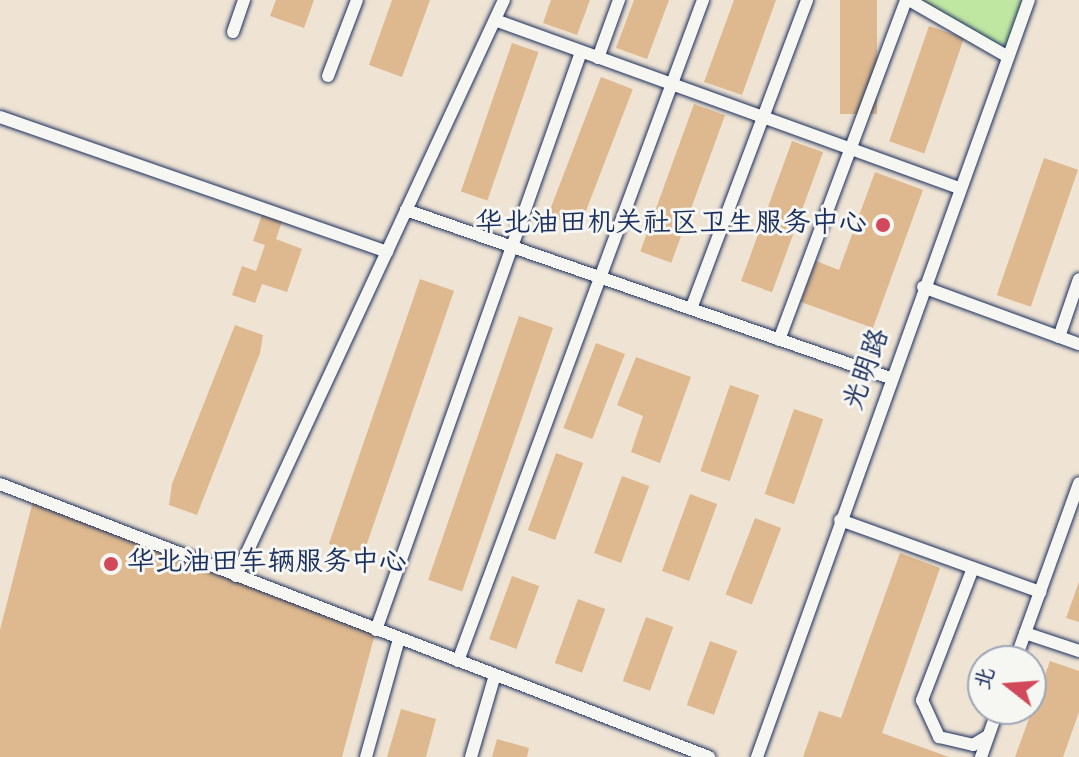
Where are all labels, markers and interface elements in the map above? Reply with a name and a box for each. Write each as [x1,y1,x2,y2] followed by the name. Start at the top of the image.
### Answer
[475,208,867,242] place label: 华北油田机关社区卫生服务中心
[874,216,892,234] marker: 华北油田机关社区卫生服务中心
[838,325,898,415] street label: 光明路
[127,547,407,581] place label: 华北油田车辆服务中心
[102,555,120,573] marker: 华北油田车辆服务中心
[967,645,1047,725] north arrow
[967,663,1004,694] text: 北

